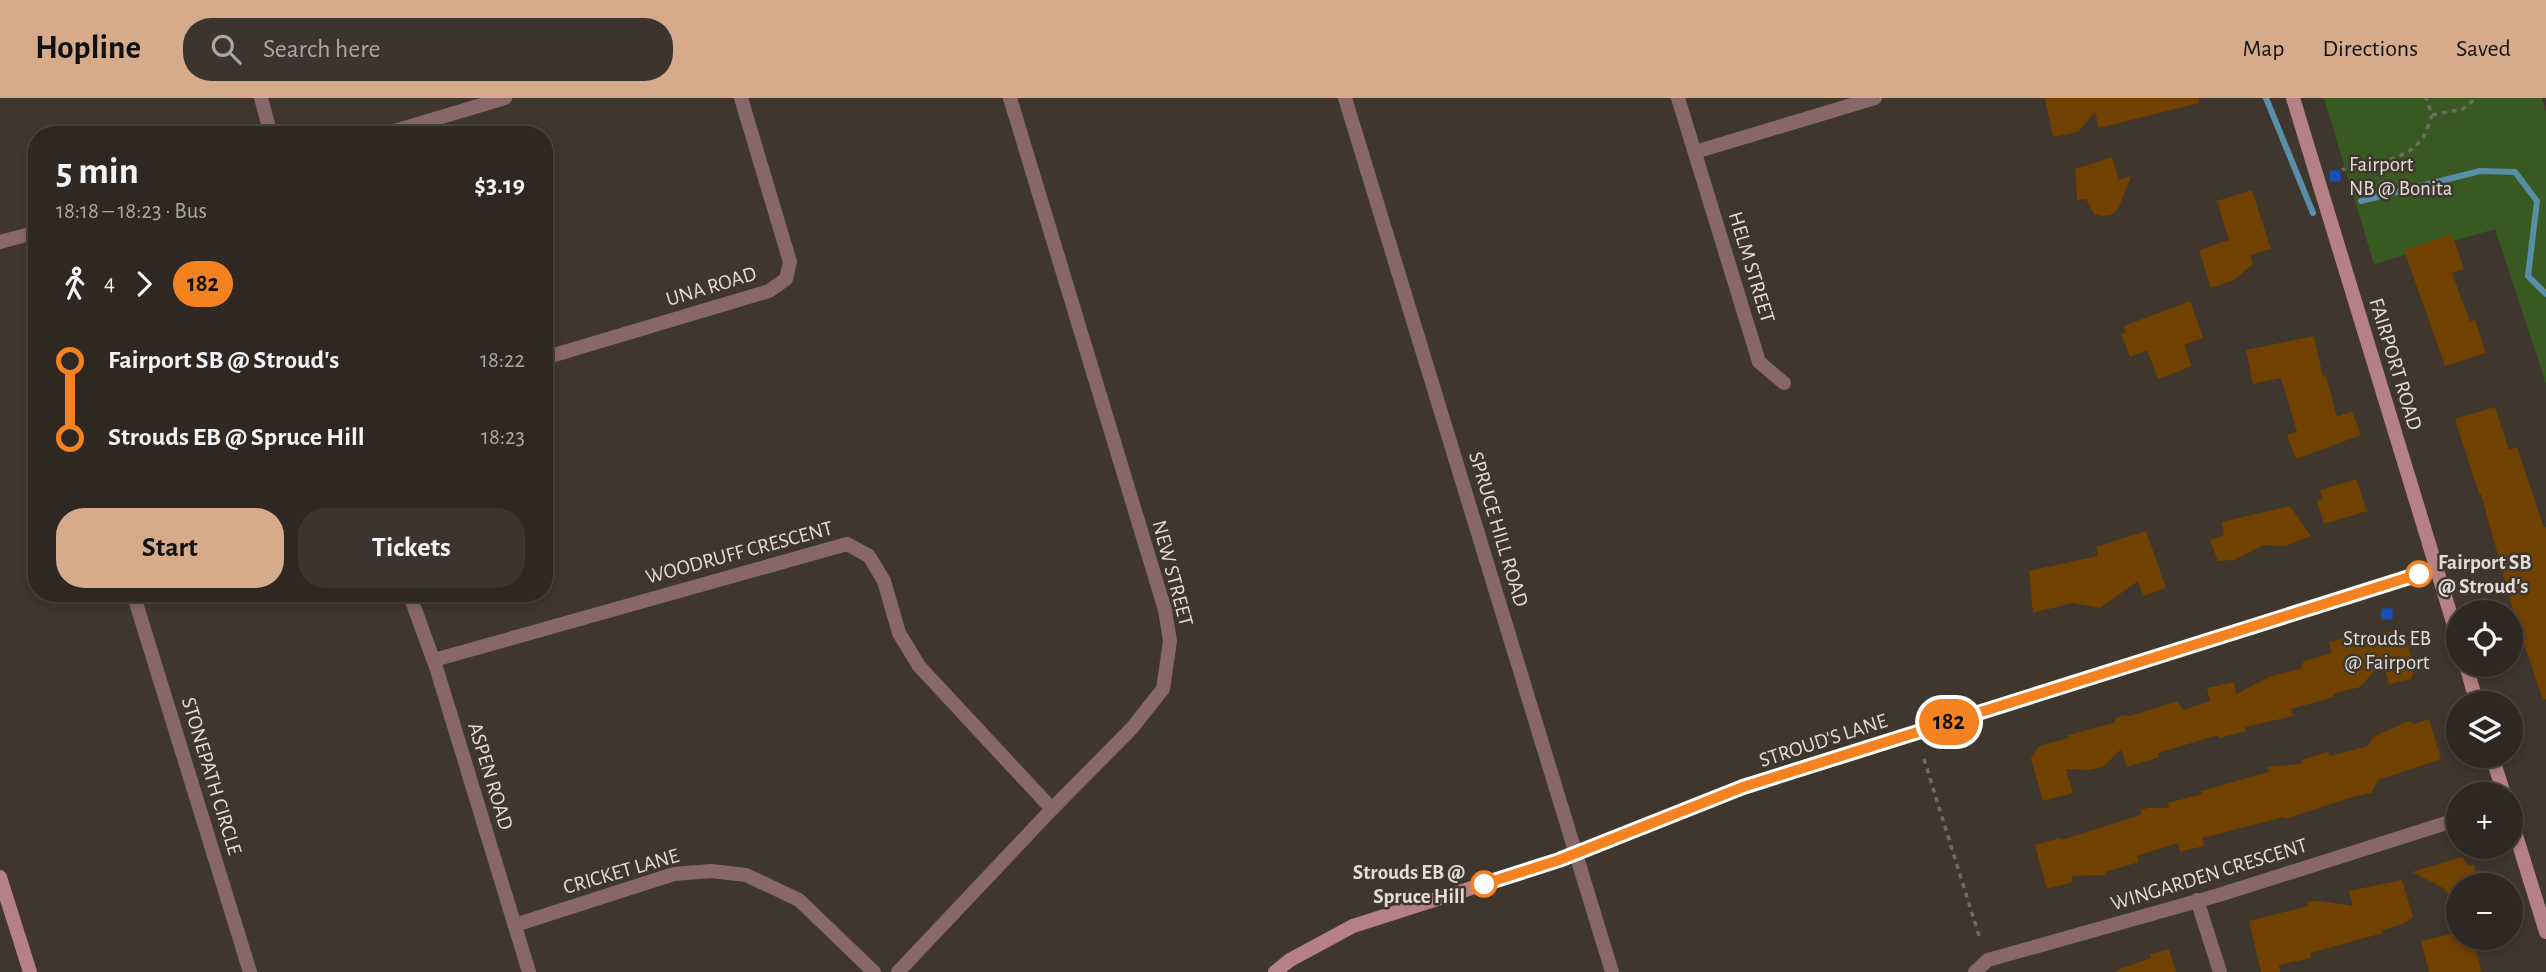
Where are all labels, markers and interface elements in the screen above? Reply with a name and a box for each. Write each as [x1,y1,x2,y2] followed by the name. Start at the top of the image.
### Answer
[183,18,673,81] search box
[207,30,245,68] icon: search
[35,32,141,65] text: Hopline
[263,36,381,62] text: Search here
[2242,37,2284,61] text: Map
[2322,37,2418,61] text: Directions
[2456,37,2511,61] text: Saved
[56,153,139,191] text: 5 min
[2349,154,2453,199] place label: Fairport NB @ Bonita
[2327,168,2343,184] marker: Fairport NB @ Bonita
[474,172,525,198] text: $3.19
[56,200,207,223] text: 18:18 – 18:23 · Bus
[1725,209,1778,325] street label: HELM STREET
[663,263,759,310] street label: UNA ROAD
[56,265,94,303] icon: walk
[125,265,163,303] icon: forward
[104,272,115,295] text: 4
[187,272,219,296] text: 182
[2365,296,2426,433] street label: FAIRPORT ROAD
[108,347,339,373] text: Fairport SB @ Stroud's
[480,349,525,372] text: 18:22
[108,424,365,450] text: Strouds EB @ Spruce Hill
[481,426,525,449] text: 18:23
[1465,449,1532,609] street label: SPRUCE HILL ROAD
[56,508,284,588] button: Start
[298,508,525,588] button: Tickets
[643,517,835,588] street label: WOODRUFF CRESCENT
[1148,518,1197,628] street label: NEW STREET
[2438,552,2531,597] place label: Fairport SB @ Stroud's
[2406,561,2432,587] marker: Fairport SB @ Stroud's
[2446,600,2523,950] map controls
[2446,600,2523,677] button: locate
[2379,606,2395,622] marker: Strouds EB @ Fairport
[2343,628,2431,673] place label: Strouds EB @ Fairport
[2446,691,2523,768] button: layers
[178,695,245,857] street label: STONEPATH CIRCLE
[1909,699,1989,745] line badge: 182
[1757,710,1890,771] street label: STROUD'S LANE
[1933,710,1965,734] text: 182
[464,720,517,832] street label: ASPEN ROAD
[2446,782,2523,859] button: +
[2108,835,2310,914] street label: WINGARDEN CRESCENT
[561,845,681,898] street label: CRICKET LANE
[1353,862,1465,907] place label: Strouds EB @ Spruce Hill
[1471,871,1497,897] marker: Strouds EB @ Spruce Hill
[2446,873,2523,950] button: −

